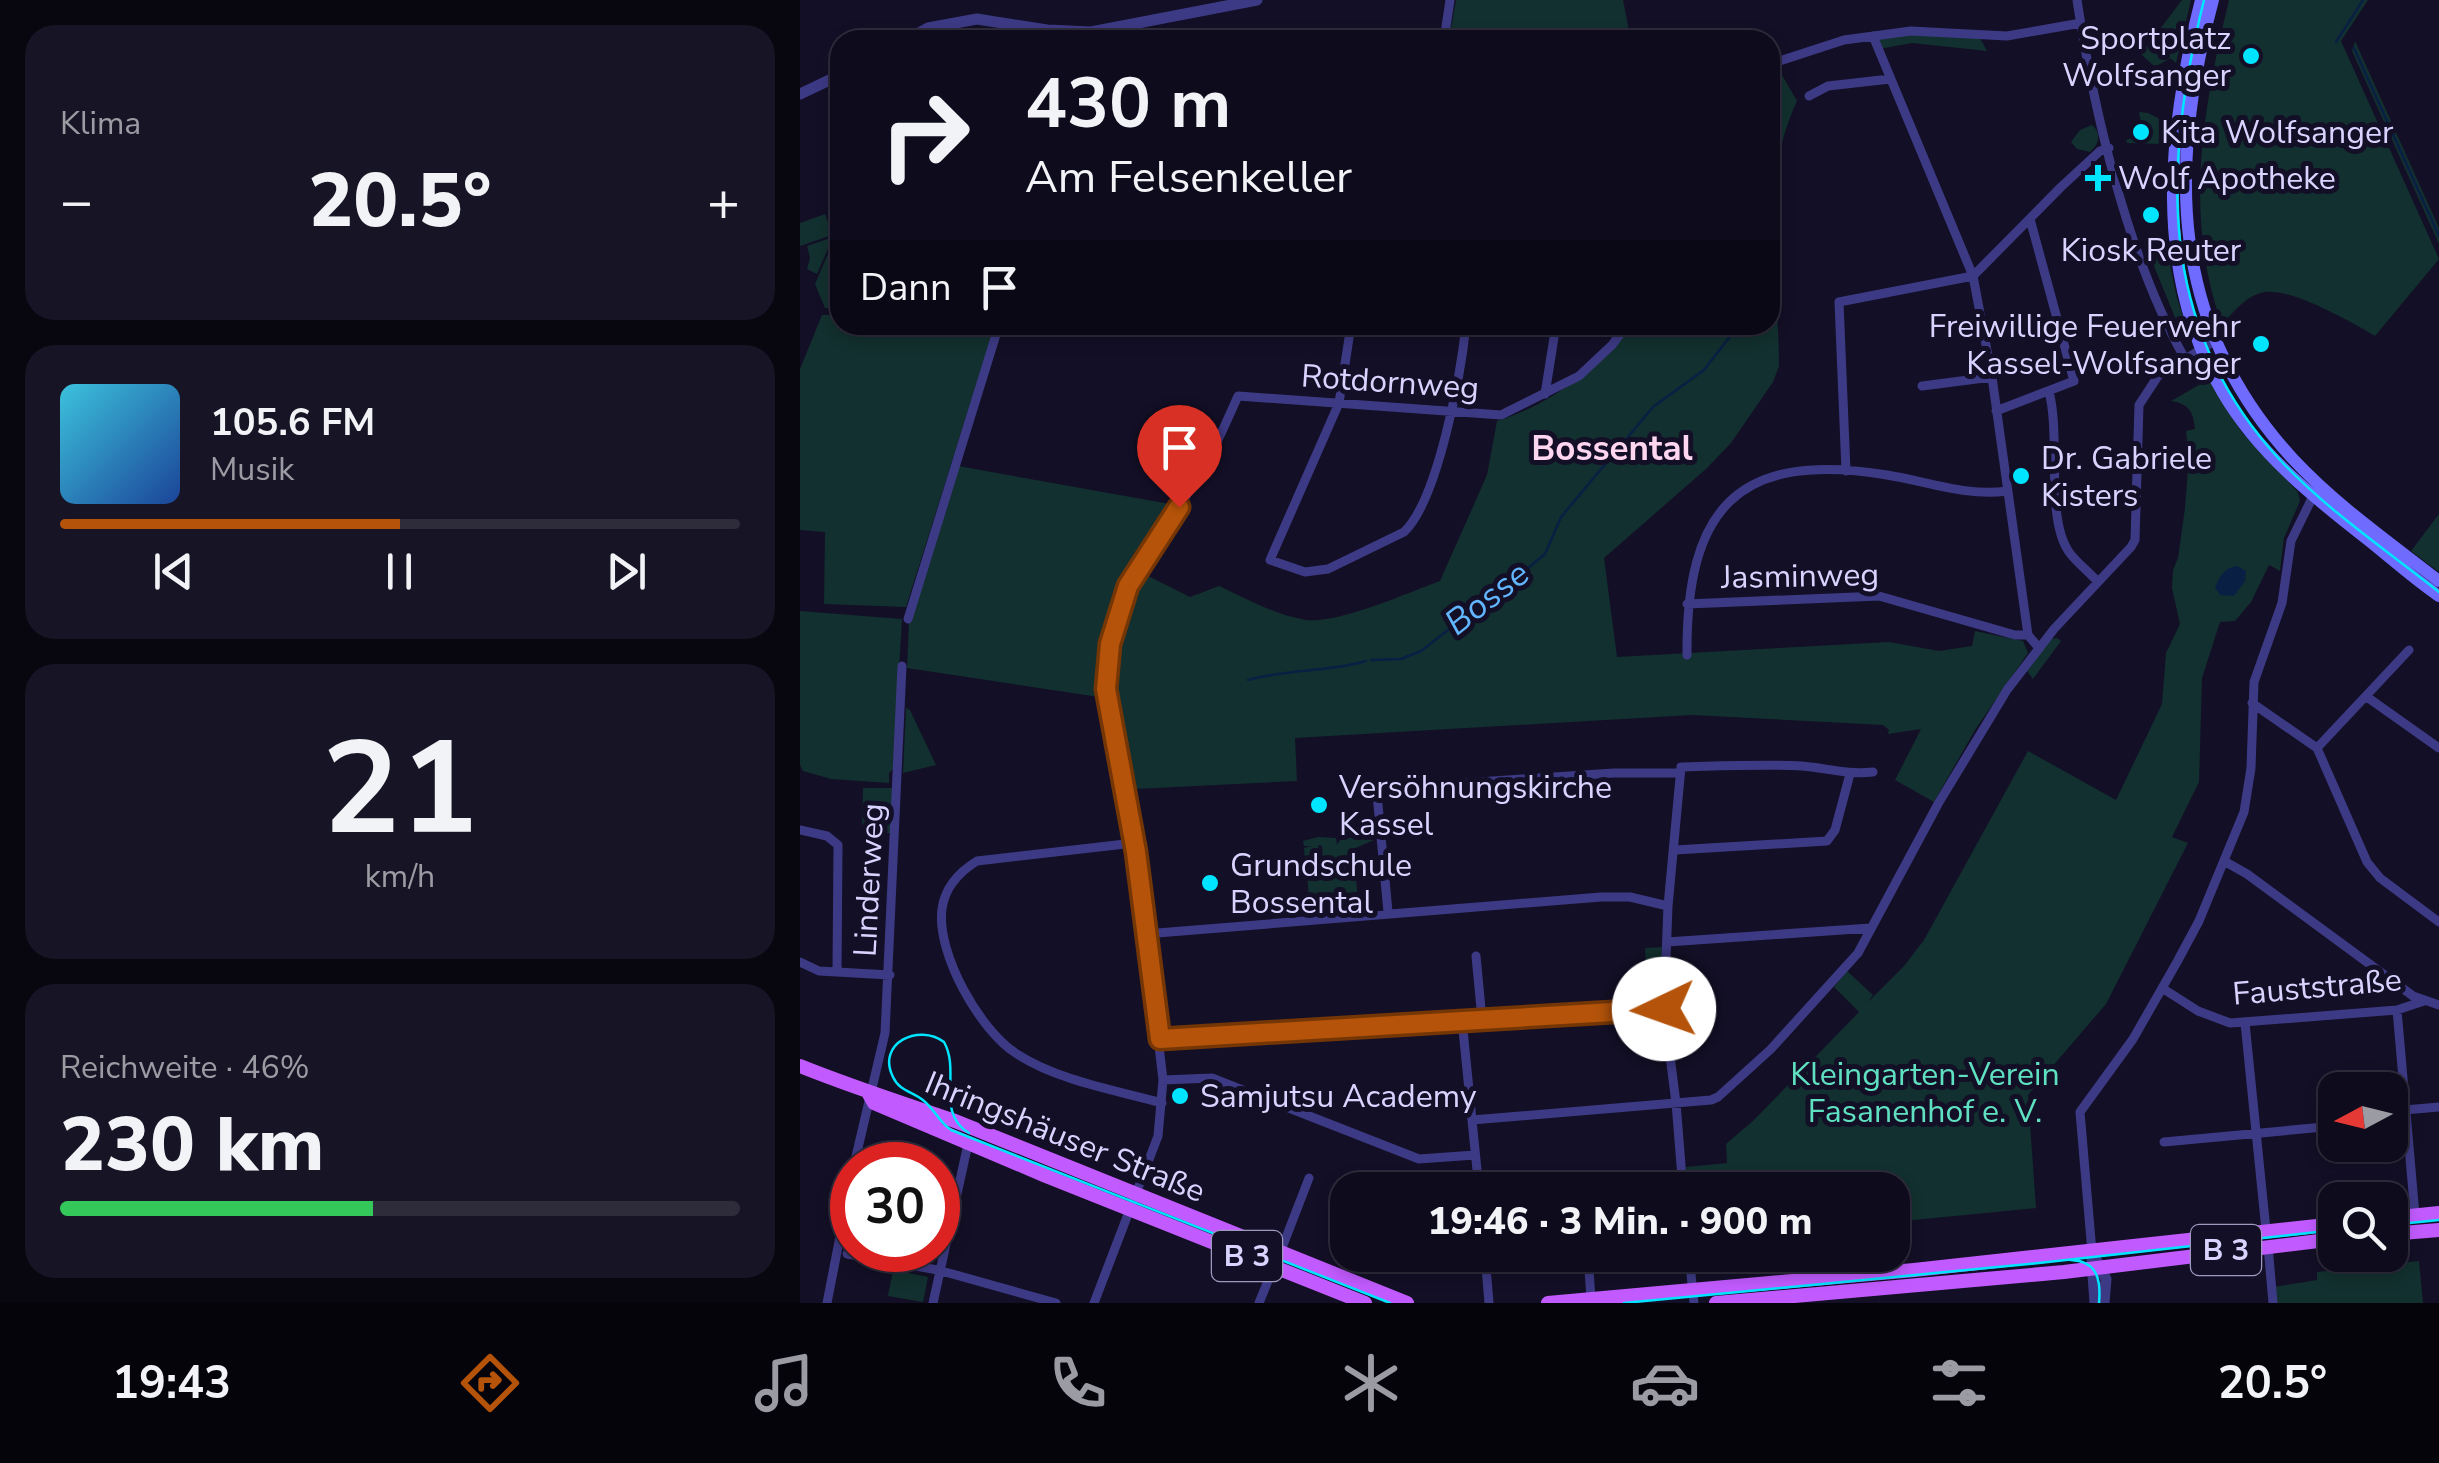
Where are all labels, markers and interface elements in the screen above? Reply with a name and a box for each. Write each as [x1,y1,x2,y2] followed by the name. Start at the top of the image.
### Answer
[2062,17,2232,97] place label: Sportplatz Wolfsanger
[2240,45,2262,67] marker: Sportplatz Wolfsanger
[1025,56,1231,152] text: 430 m
[860,70,990,200] icon: right
[60,102,141,145] text: Klima
[2161,111,2394,154] place label: Kita Wolfsanger
[2130,121,2152,143] marker: Kita Wolfsanger
[1025,147,1352,208] text: Am Felsenkeller
[308,150,492,252] text: 20.5°
[2118,157,2336,200] place label: Wolf Apotheke
[60,164,93,239] text: −
[707,164,740,239] text: +
[2087,167,2109,189] marker: Wolf Apotheke
[2140,204,2162,226] marker: Kiosk Reuter
[2061,229,2242,272] place label: Kiosk Reuter
[972,260,1027,315] icon: arrive
[860,262,952,313] text: Dann
[1929,305,2242,385] place label: Freiwillige Feuerwehr Kassel-Wolfsanger
[2250,333,2272,355] marker: Freiwillige Feuerwehr Kassel-Wolfsanger
[1300,354,1480,410] street label: Rotdornweg
[210,397,375,448] text: 105.6 FM
[1137,405,1222,508] pin
[1152,420,1207,475] icon: arrive
[1531,425,1693,472] district label: Bossental
[2041,437,2212,517] place label: Dr. Gabriele Kisters
[210,448,294,491] text: Musik
[2010,465,2032,487] marker: Dr. Gabriele Kisters
[146,544,201,599] icon: previous
[372,544,427,599] icon: pause
[599,544,654,599] icon: next
[1435,550,1539,646] water label: Bosse
[1720,553,1879,599] street label: Jasminweg
[322,701,478,878] text: 21
[1338,766,1612,846] place label: Versöhnungskirche Kassel
[1308,794,1330,816] marker: Versöhnungskirche Kassel
[844,802,894,958] street label: Linderweg
[1230,844,1412,924] place label: Grundschule Bossental
[365,855,435,898] text: km/h
[1199,872,1221,894] marker: Grundschule Bossental
[1612,957,1716,1061] position arrow
[2231,958,2403,1016] street label: Fauststraße
[60,1046,309,1089] text: Reichweite · 46%
[1790,1053,2060,1133] park label: Kleingarten-Verein Fasanenhof e. V.
[919,1061,1211,1213] street label: Ihringshäuser Straße
[2318,1072,2408,1162] north arrow
[2318,1072,2408,1272] map controls
[1200,1075,1477,1118] place label: Samjutsu Academy
[1169,1085,1191,1107] marker: Samjutsu Academy
[60,1094,324,1196] text: 230 km
[830,1142,960,1272] speed limit sign: 30
[2318,1182,2408,1272] button: search
[1427,1196,1813,1247] text: 19:46 · 3 Min. · 900 m
[2191,1225,2261,1275] road number: B 3
[1212,1231,1282,1281] road number: B 3
[455,1348,525,1418] icon: directions
[749,1348,819,1418] icon: music
[1043,1348,1113,1418] icon: phone
[1336,1348,1406,1418] icon: climate
[1630,1348,1700,1418] icon: car
[1924,1348,1994,1418] icon: filters
[112,1353,231,1414] text: 19:43
[2218,1353,2327,1414] text: 20.5°

